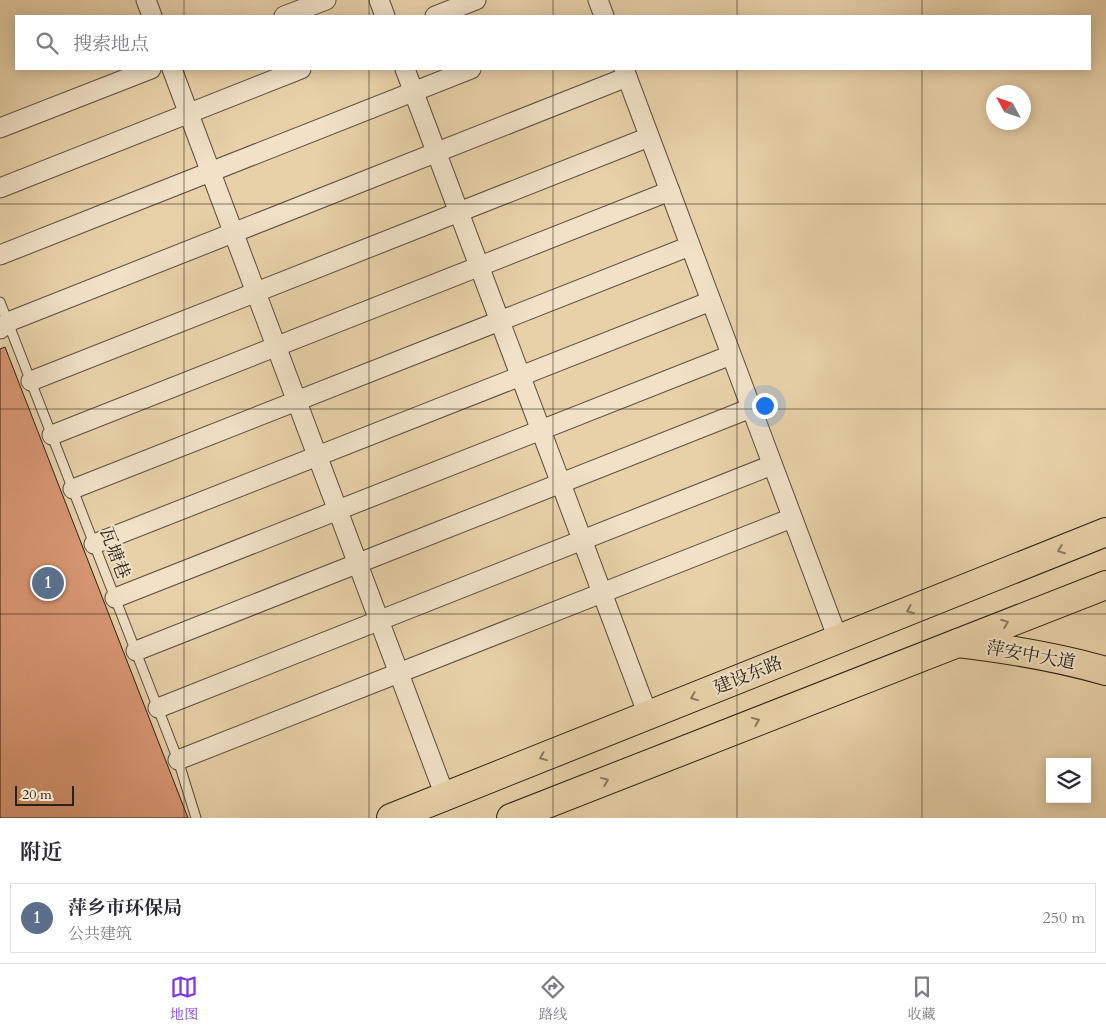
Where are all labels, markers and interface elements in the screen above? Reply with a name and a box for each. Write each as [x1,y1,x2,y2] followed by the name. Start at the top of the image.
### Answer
[15,15,1091,70] search box
[33,29,61,57] icon: search
[73,31,149,57] text: 搜索地点
[986,85,1031,130] north arrow
[752,393,778,419] your location
[93,523,136,583] street label: 瓦塘巷
[1057,545,1065,555] one-way arrow
[32,564,64,602] pin: 1
[906,604,915,615] one-way arrow
[1000,619,1009,629] one-way arrow
[984,635,1077,676] street label: 萍安中大道
[710,650,786,701] street label: 建设东路
[690,691,699,701] one-way arrow
[751,717,760,727] one-way arrow
[539,751,548,761] one-way arrow
[1046,758,1091,803] map controls
[1046,758,1091,803] button: layers
[600,777,609,787] one-way arrow
[15,783,74,806] scale bar
[22,785,52,804] text: 20 m
[20,838,62,867] text: 附近
[68,895,182,921] text: 萍乡市环保局
[33,907,41,929] text: 1
[1043,907,1085,929] text: 250 m
[68,923,132,945] text: 公共建筑
[170,973,198,1024] tab: 地图
[539,973,567,1024] tab: 路线
[908,973,936,1024] tab: 收藏

